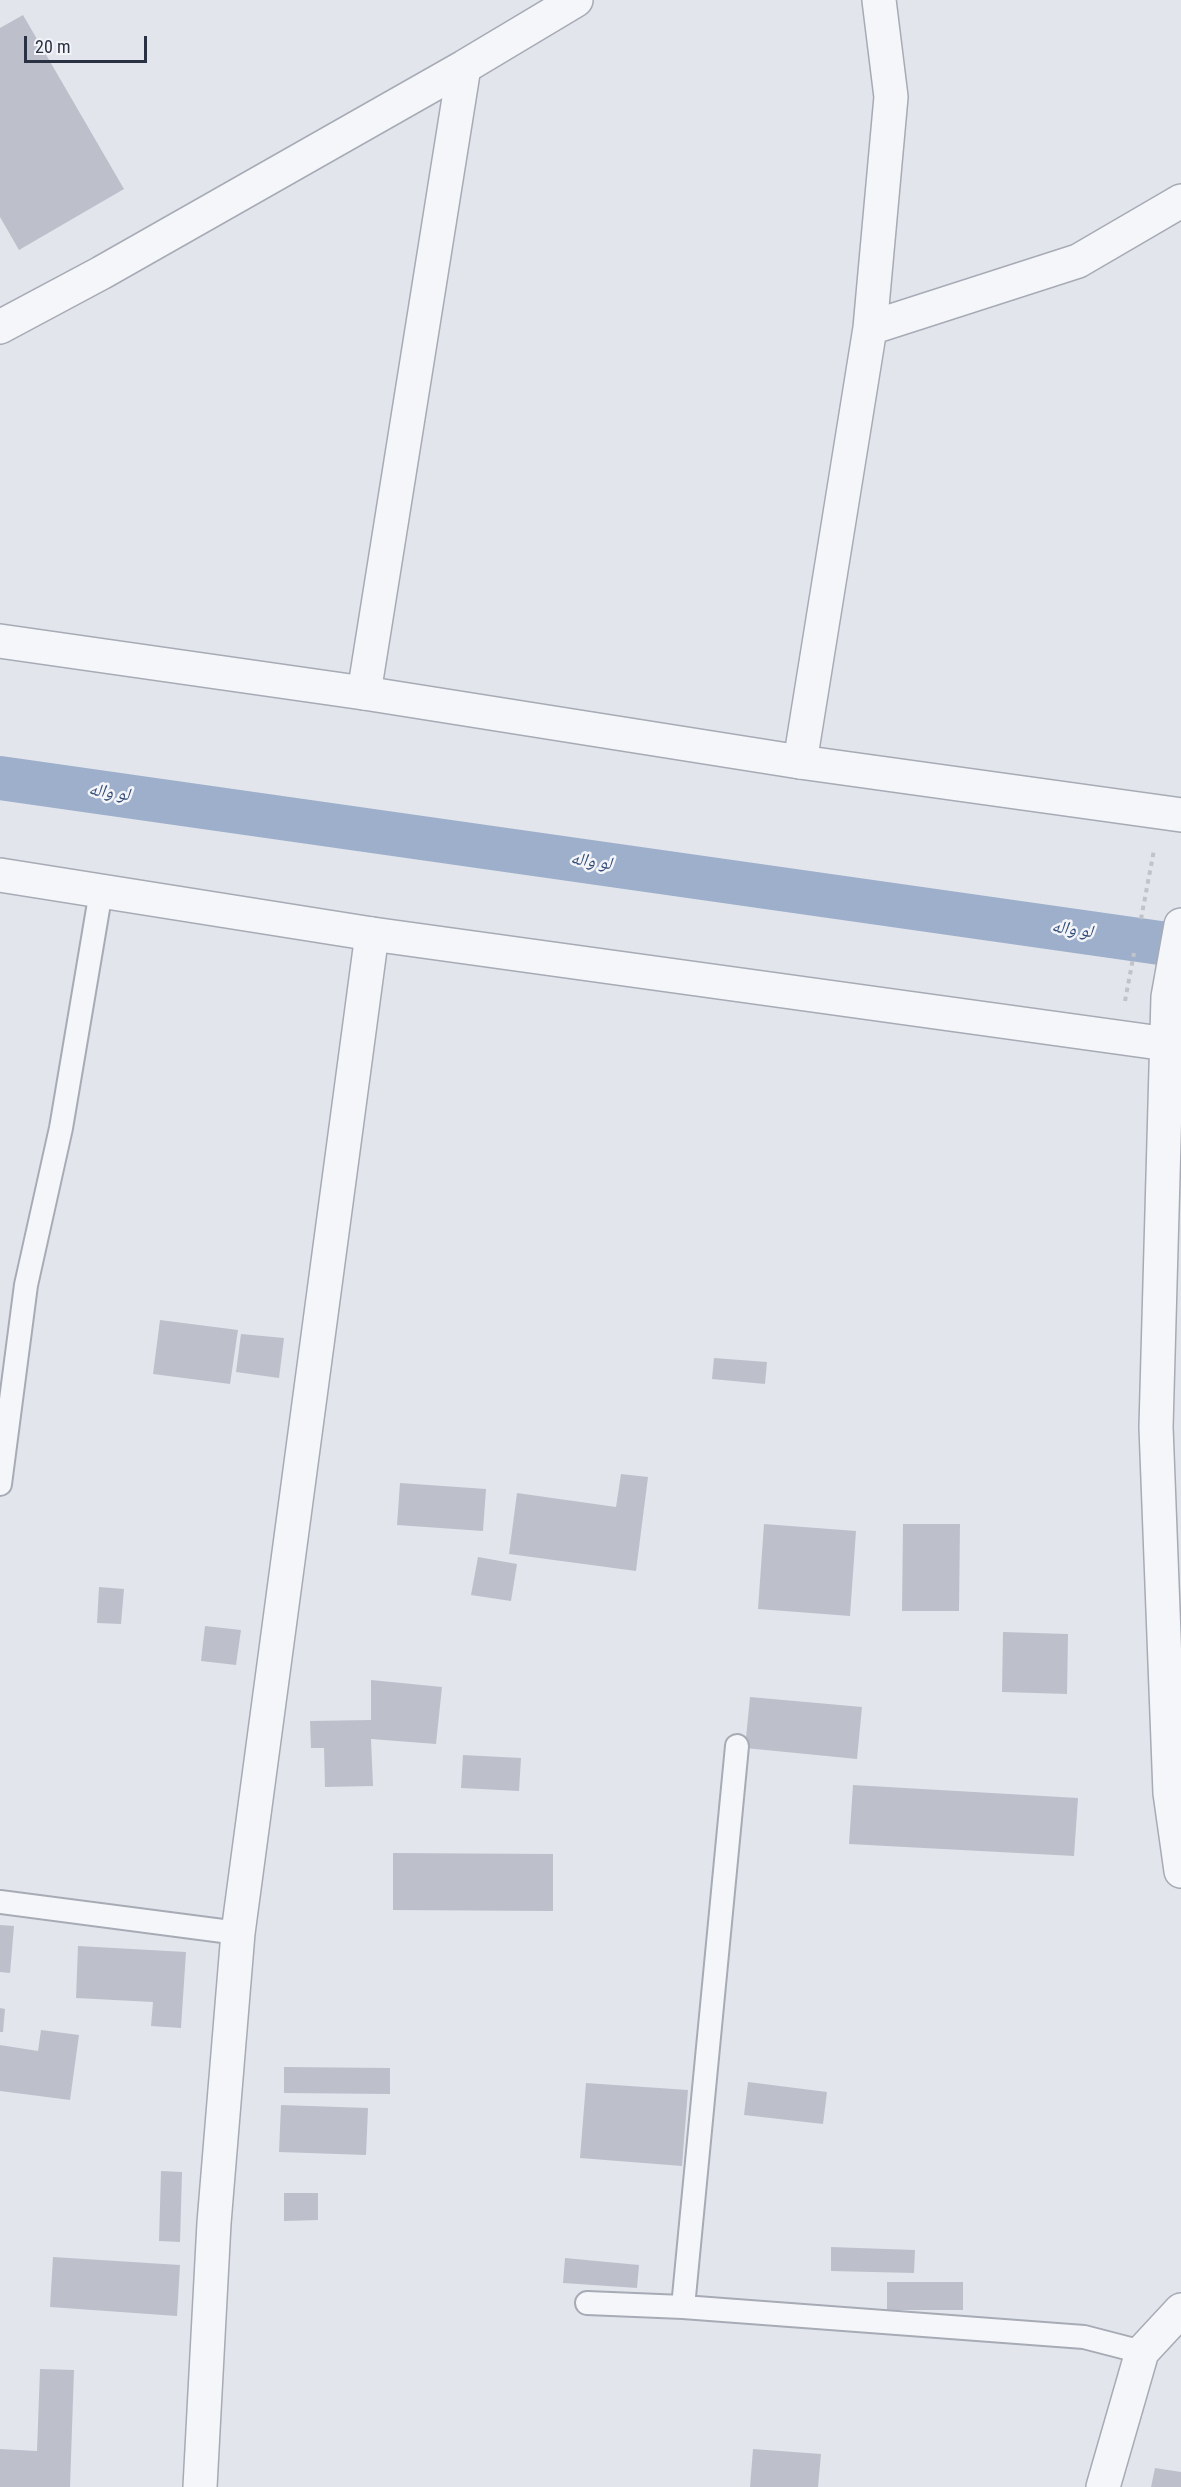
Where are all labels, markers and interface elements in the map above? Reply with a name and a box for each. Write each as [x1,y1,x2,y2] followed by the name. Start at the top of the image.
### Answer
[27,24,150,62] scale bar
[35,36,70,57] text: 20 m
[87,779,131,807] water label: لو واله
[569,848,613,876] water label: لو واله
[1050,916,1094,944] water label: لو واله

